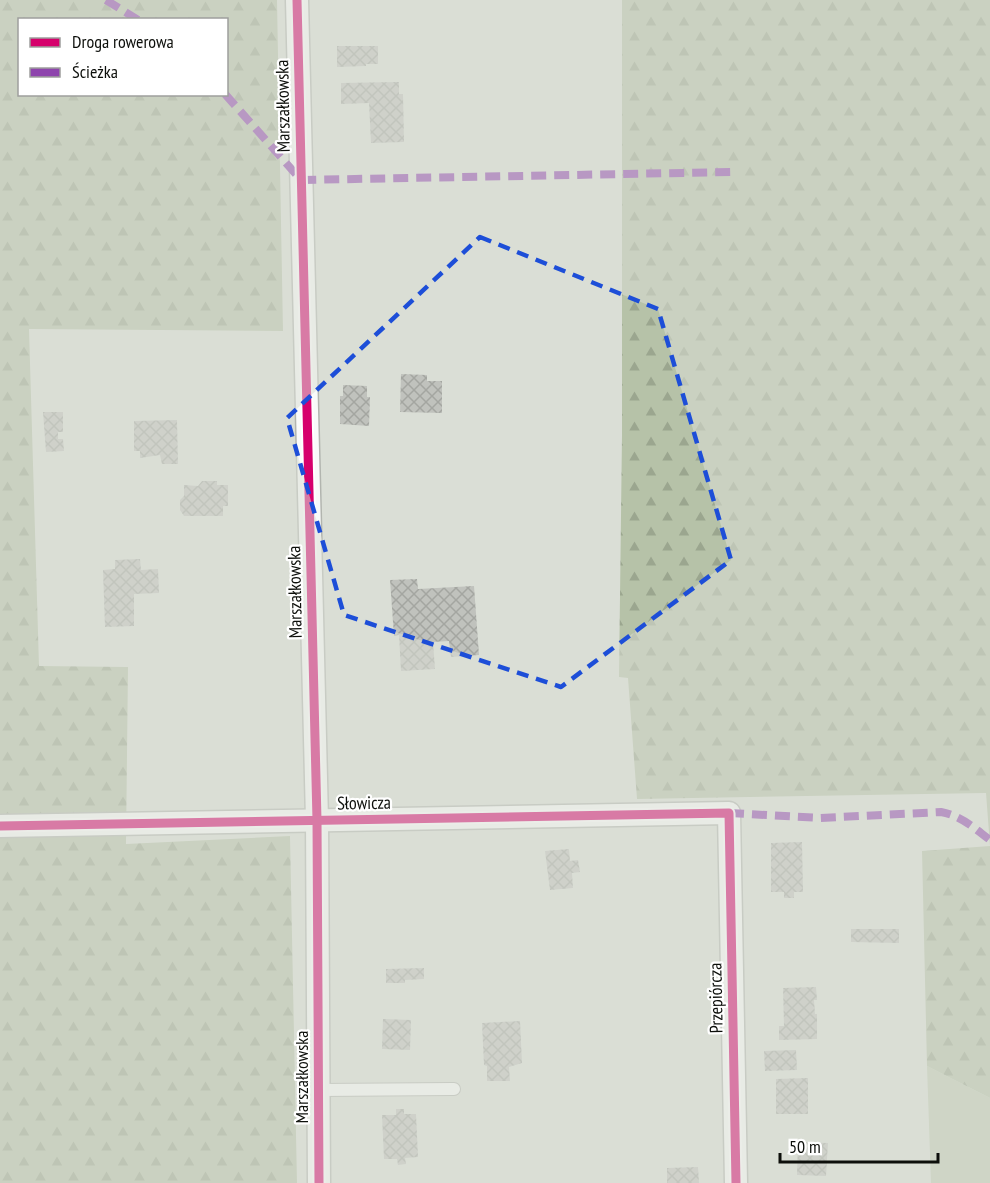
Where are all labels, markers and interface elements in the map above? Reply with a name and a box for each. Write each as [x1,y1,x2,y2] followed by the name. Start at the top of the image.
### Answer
[18,18,228,96] legend
[72,30,174,53] text: Droga rowerowa
[270,59,295,153] street label: Marszałkowska
[72,60,118,83] text: Ścieżka
[282,545,307,639] street label: Marszałkowska
[337,791,391,814] street label: Słowicza
[703,963,728,1033] street label: Przepiórcza
[290,1031,313,1123] street label: Marszałkowska
[780,1126,938,1164] scale bar
[789,1135,821,1158] text: 50 m

